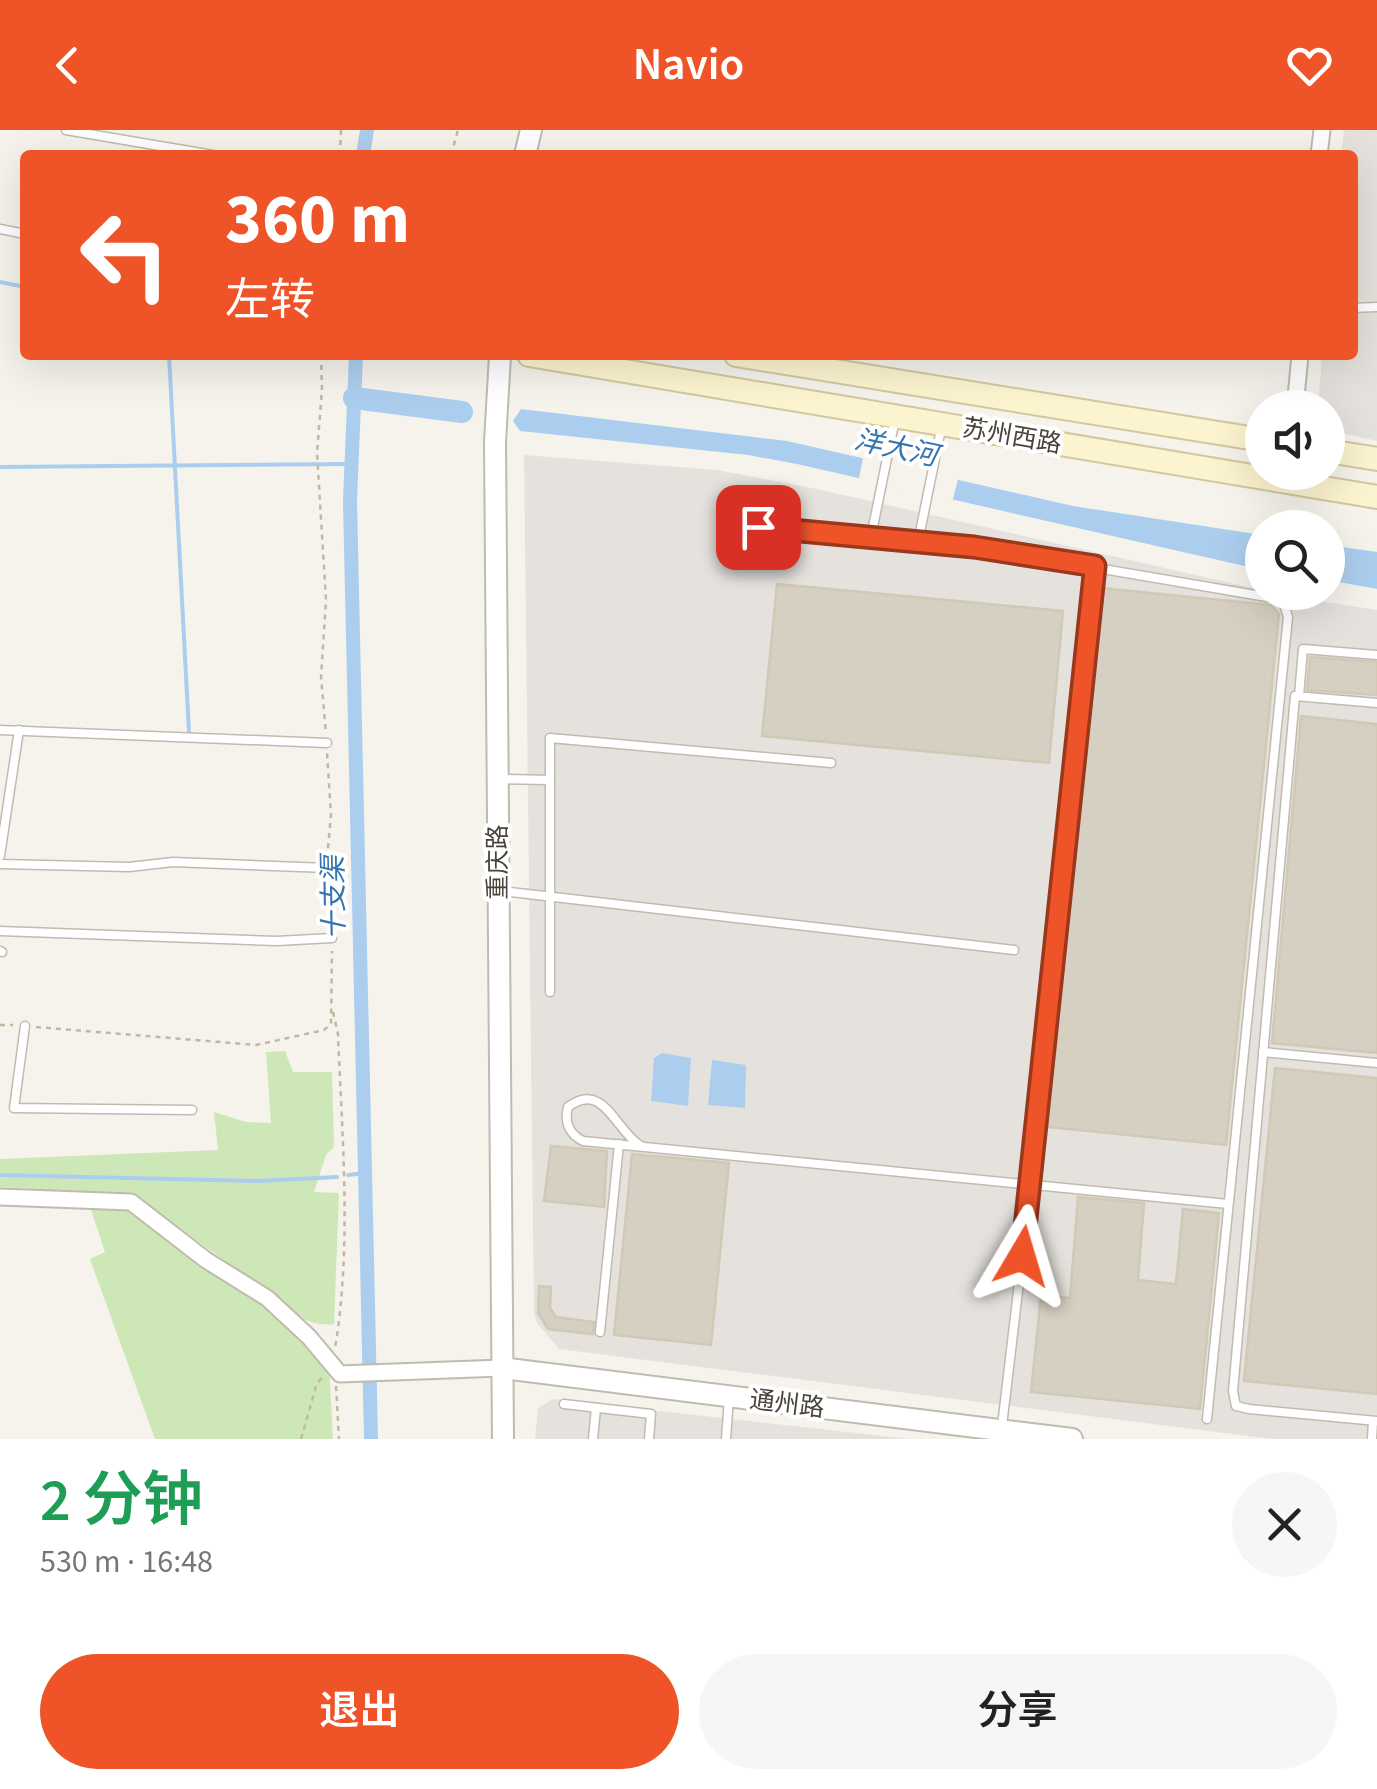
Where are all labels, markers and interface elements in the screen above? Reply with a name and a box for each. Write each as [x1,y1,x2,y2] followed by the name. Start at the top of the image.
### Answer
[633,33,744,97] text: Navio
[40,38,95,93] icon: back
[1282,38,1337,93] icon: heart
[225,170,410,270] text: 360 m
[60,190,190,320] icon: left
[225,269,315,333] text: 左转
[1245,390,1345,610] map controls
[1245,390,1345,490] button: sound
[960,410,1064,462] street label: 苏州西路
[851,420,946,477] water label: 洋大河
[716,485,801,570] pin
[731,500,786,555] icon: arrive
[1245,510,1345,610] button: search
[480,824,516,900] street label: 重庆路
[313,852,355,940] water label: 十支渠
[970,1204,1074,1308] position arrow
[748,1382,826,1426] street label: 通州路
[40,1459,203,1544] text: 2 分钟
[1232,1472,1337,1577] button: close
[40,1539,213,1585] text: 530 m · 16:48
[40,1654,679,1769] button: 退出
[699,1654,1337,1769] button: 分享

